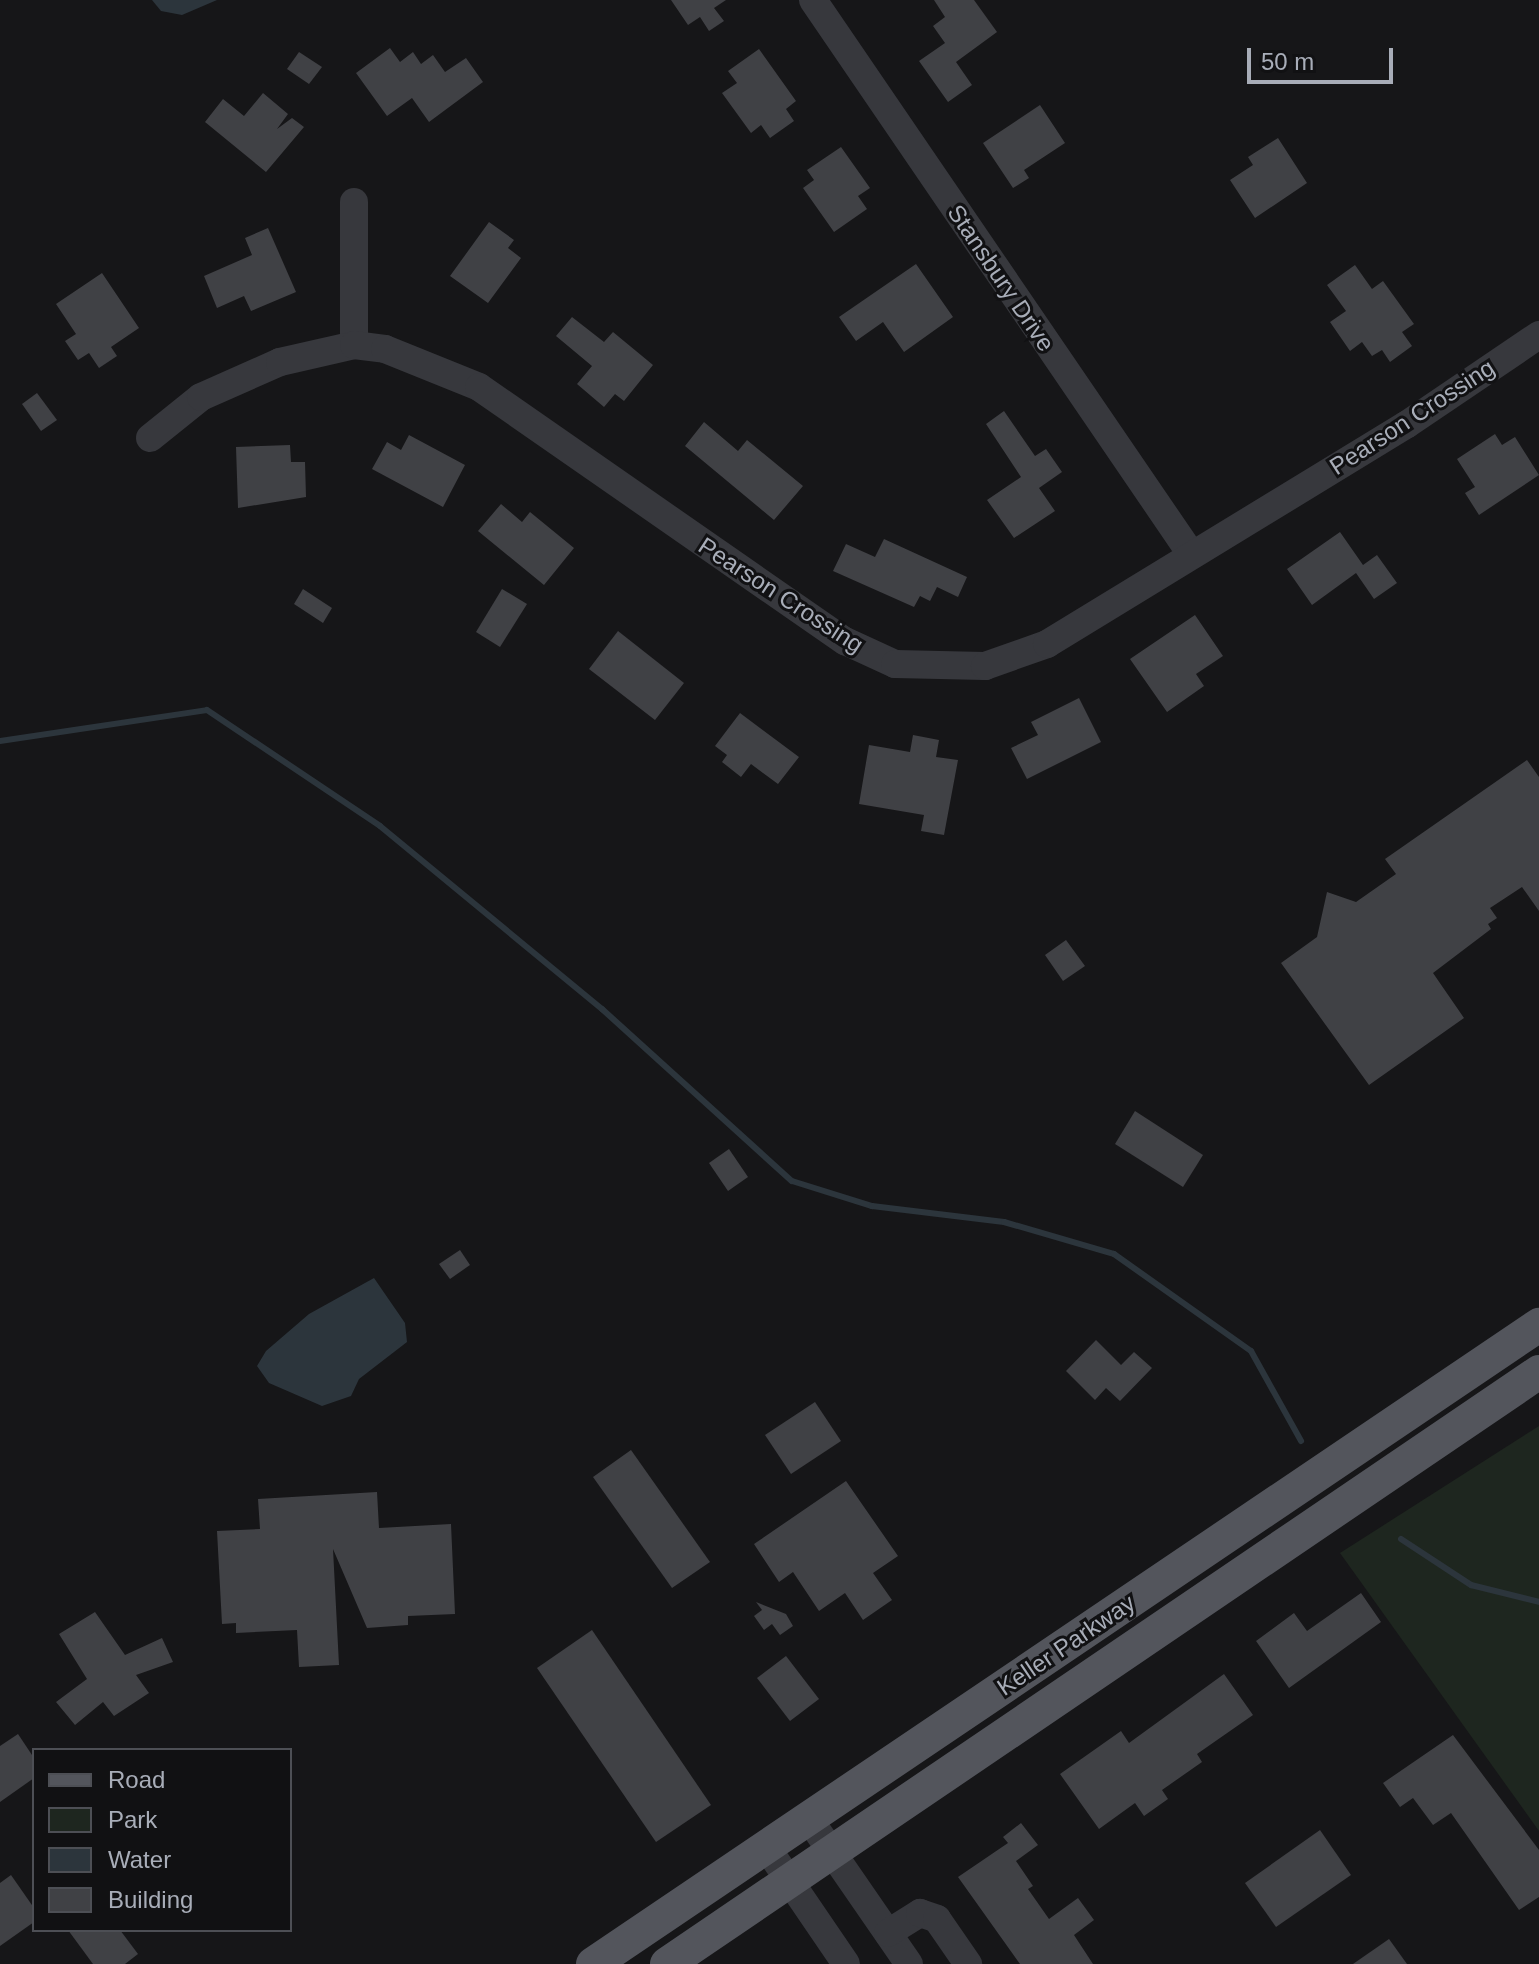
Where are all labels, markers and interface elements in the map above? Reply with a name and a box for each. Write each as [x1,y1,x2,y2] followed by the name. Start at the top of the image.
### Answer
[1251,32,1397,82] scale bar
[1261,48,1314,75] text: 50 m
[941,199,1061,357] street label: Stansbury Drive
[1324,353,1500,481] street label: Pearson Crossing
[693,531,869,659] street label: Pearson Crossing
[992,1588,1140,1702] street label: Keller Parkway
[32,1748,292,1932] legend
[108,1766,165,1793] text: Road
[108,1806,157,1833] text: Park
[108,1846,171,1873] text: Water
[108,1886,193,1913] text: Building

